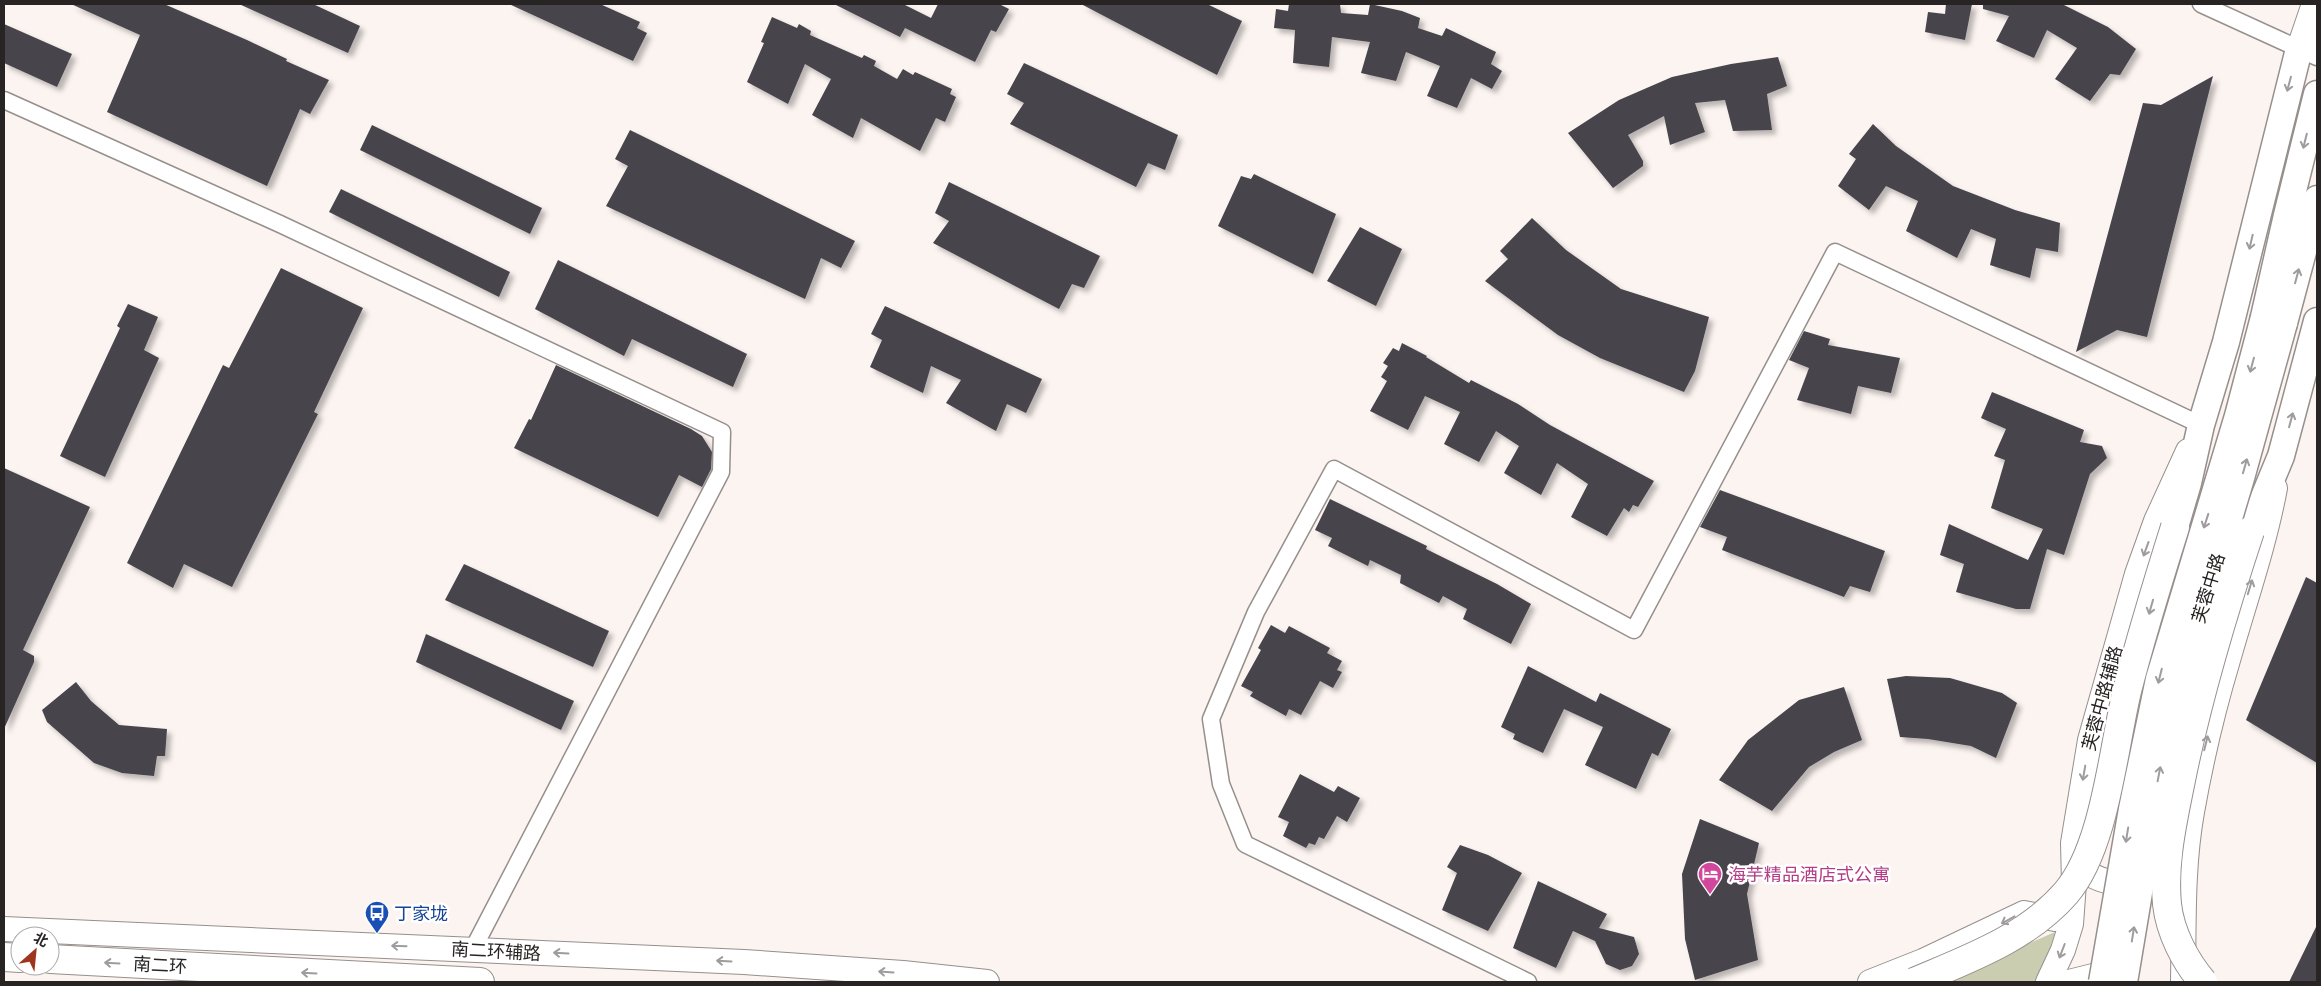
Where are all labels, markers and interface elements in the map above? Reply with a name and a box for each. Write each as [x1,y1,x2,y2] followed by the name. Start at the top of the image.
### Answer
[2284,76,2294,92] one-way arrow
[2300,133,2309,149] one-way arrow
[2246,234,2255,250] one-way arrow
[2293,268,2302,284] one-way arrow
[2247,356,2256,372] one-way arrow
[2287,412,2297,428] one-way arrow
[2240,458,2250,474] one-way arrow
[2201,512,2210,528] one-way arrow
[2141,541,2150,557] one-way arrow
[2186,550,2230,626] street label: 芙蓉中路
[2246,579,2256,595] one-way arrow
[2145,599,2155,615] one-way arrow
[2077,643,2127,753] street label: 芙蓉中路辅路
[2155,668,2164,684] one-way arrow
[2202,736,2212,752] one-way arrow
[2078,765,2088,781] one-way arrow
[2155,766,2165,782] one-way arrow
[2122,827,2132,843] one-way arrow
[1697,861,1723,895] hotel icon: 海芋精品酒店式公寓
[1728,863,1890,886] place label: 海芋精品酒店式公寓
[364,900,390,934] bus stop icon: 丁家垅
[394,902,448,925] place label: 丁家垅
[2001,916,2016,926] one-way arrow
[10,926,60,976] north arrow
[2128,927,2138,943] one-way arrow
[31,928,51,951] text: 北
[450,937,542,965] street label: 南二环辅路
[391,942,407,951] one-way arrow
[2057,943,2066,958] one-way arrow
[554,949,570,958] one-way arrow
[132,952,188,978] street label: 南二环
[716,956,732,965] one-way arrow
[104,958,120,967] one-way arrow
[878,967,894,976] one-way arrow
[302,968,318,978] one-way arrow

